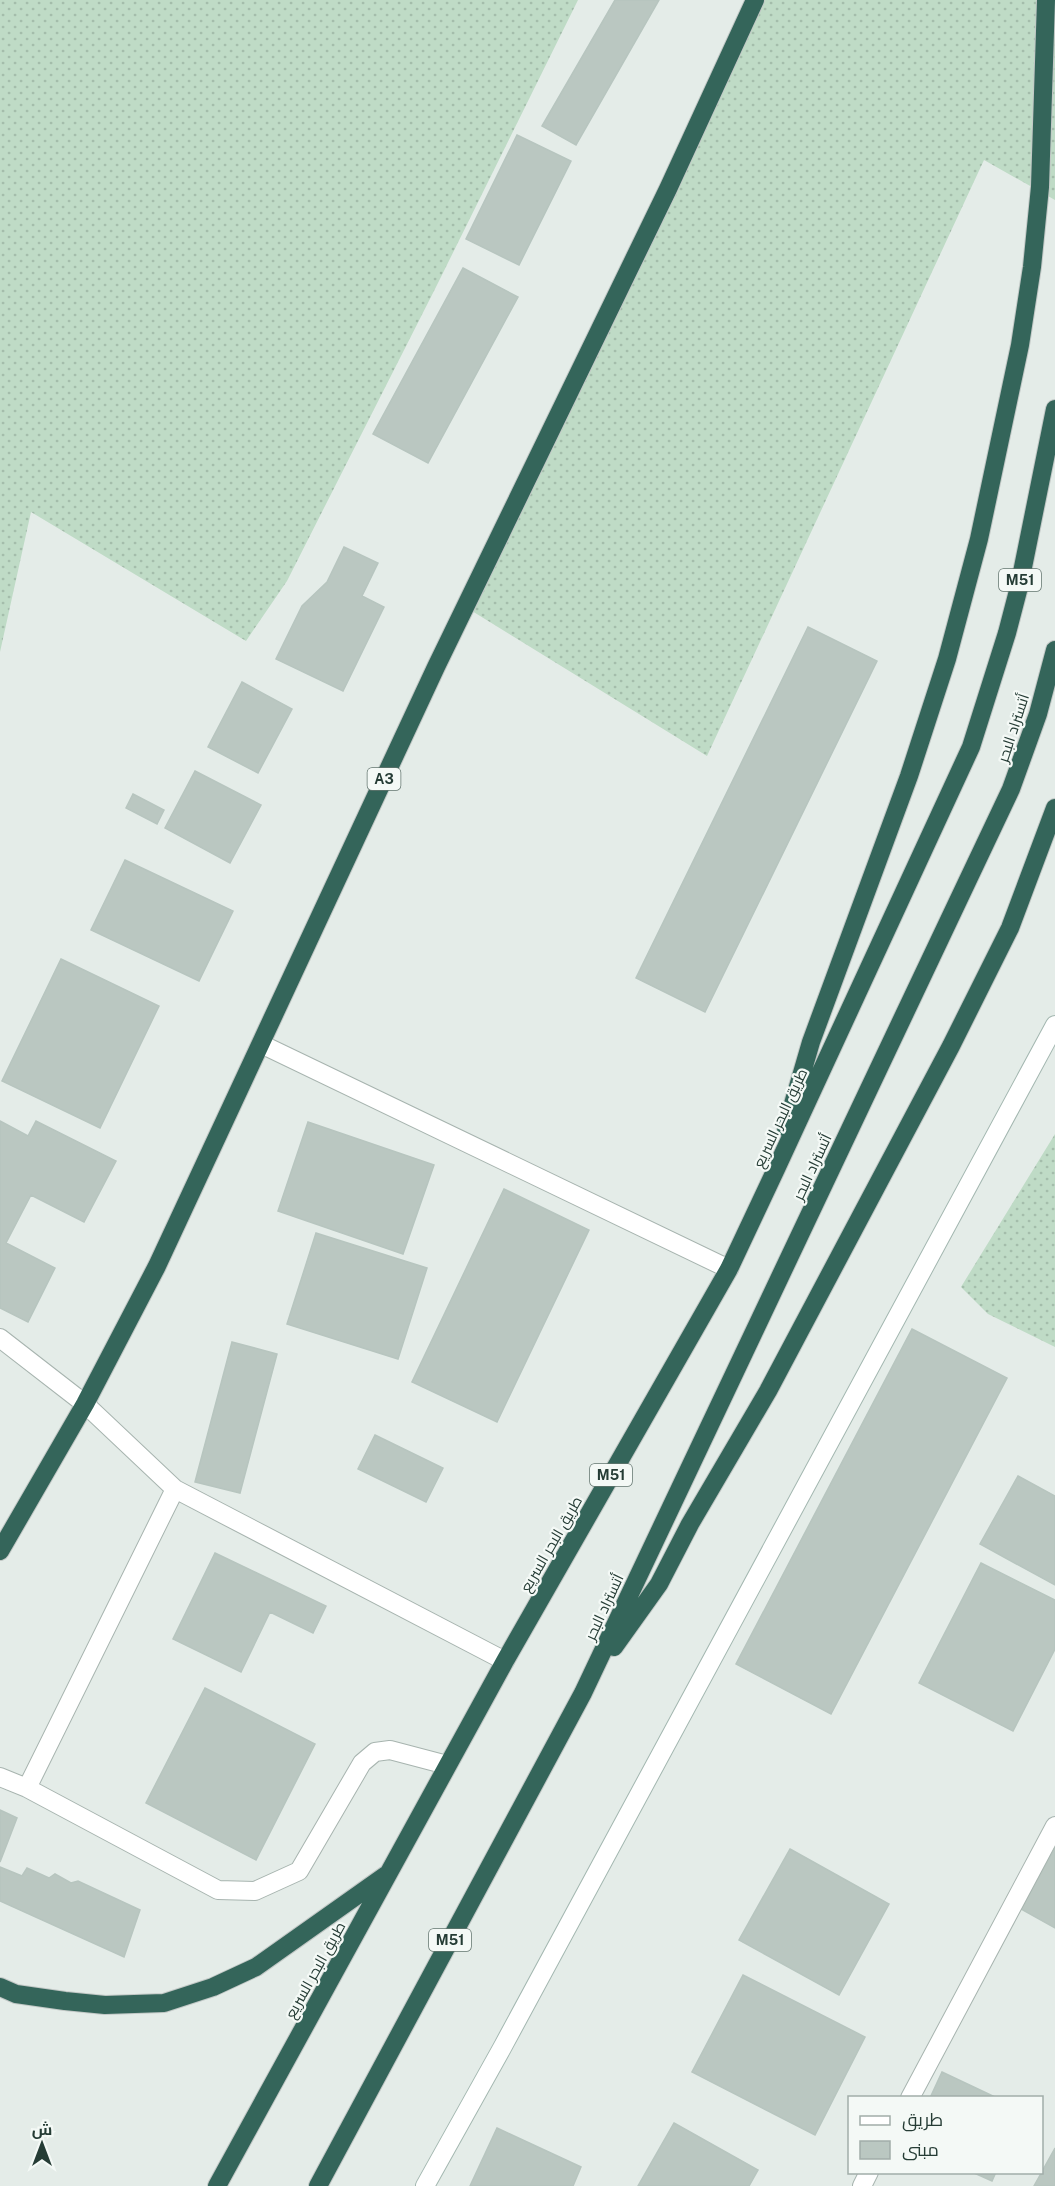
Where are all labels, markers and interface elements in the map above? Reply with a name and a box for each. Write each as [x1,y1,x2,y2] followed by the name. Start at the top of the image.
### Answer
[999,569,1041,591] road number: M51
[993,691,1033,766] street label: أتستراد البحر
[368,768,400,790] road number: A3
[750,1066,813,1172] street label: طريق البحر السريع
[788,1131,836,1204] street label: أتستراد البحر
[590,1464,632,1486] road number: M51
[517,1493,588,1596] street label: طريق البحر السريع
[580,1571,628,1644] street label: أتستراد البحر
[281,1919,351,2023] street label: طريق البحر السريع
[429,1929,471,1951] road number: M51
[848,2096,1043,2174] legend
[902,2109,943,2132] text: طريق
[12,2114,72,2174] north arrow
[32,2120,52,2139] text: ش
[902,2139,939,2161] text: مبنى

